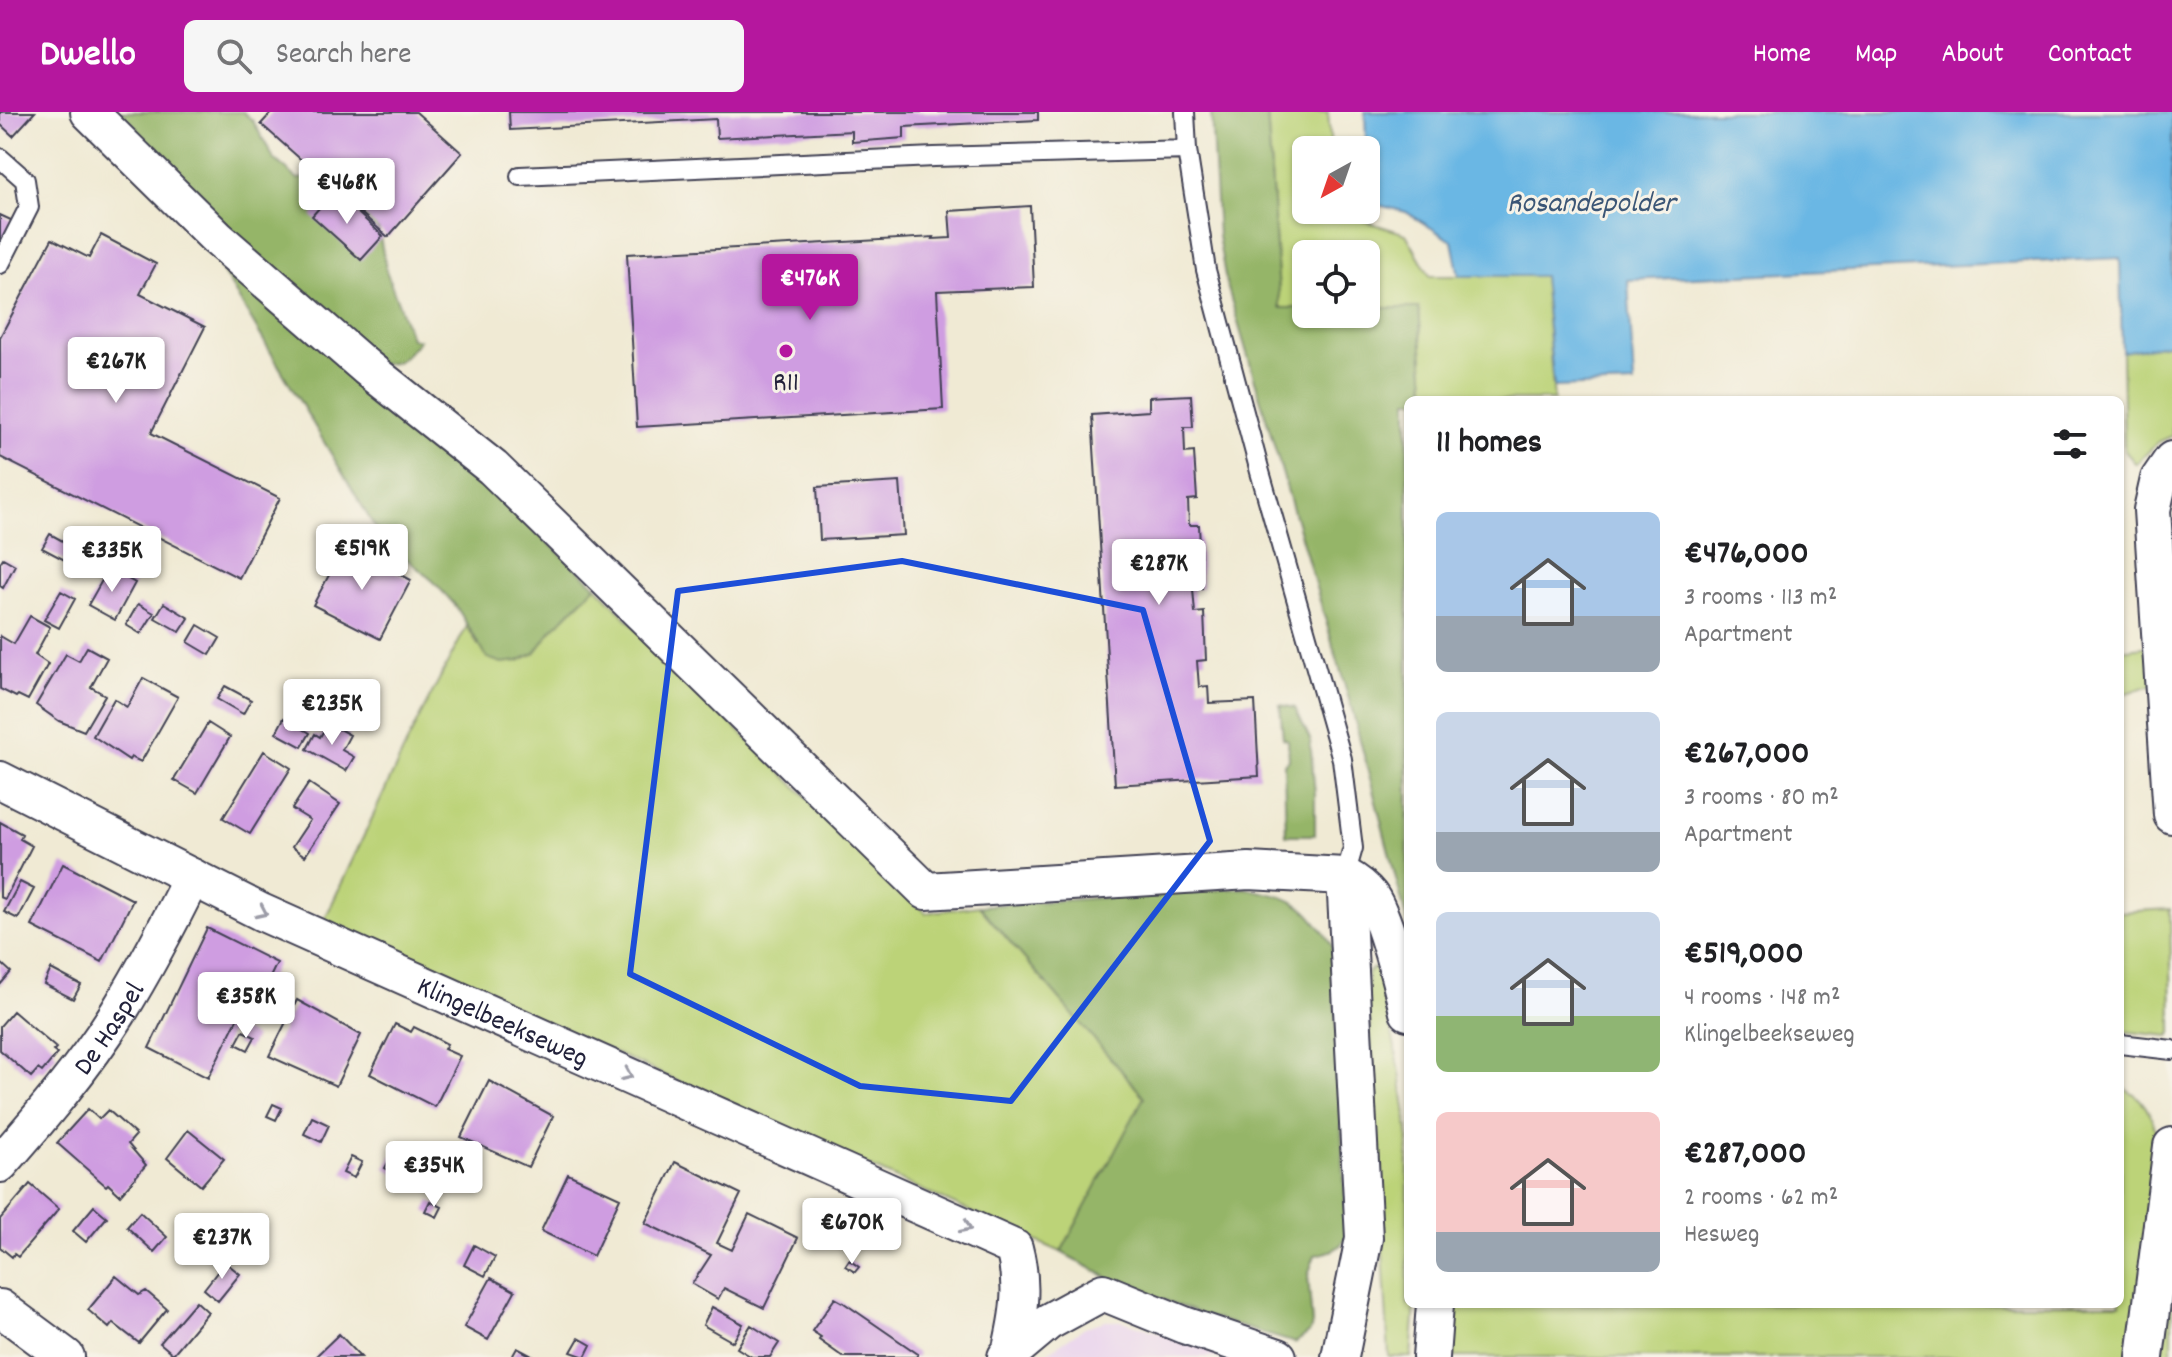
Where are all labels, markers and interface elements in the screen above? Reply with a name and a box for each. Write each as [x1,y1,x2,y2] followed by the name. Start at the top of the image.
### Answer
[184,20,744,92] search box
[40,29,136,84] text: Dwello
[212,34,256,78] icon: search
[276,35,411,78] text: Search here
[1753,36,1811,76] text: Home
[1855,36,1897,76] text: Map
[1941,36,2004,76] text: About
[2048,36,2132,76] text: Contact
[1292,136,1380,224] north arrow
[1292,136,1380,328] map controls
[291,158,403,226] pin: €468K
[317,165,377,202] text: €468K
[1507,184,1678,227] water label: Rosandepolder
[1292,240,1380,328] button: locate
[754,254,866,322] pin: €476K
[780,261,840,298] text: €476K
[60,337,172,405] pin: €267K
[777,342,795,360] marker: R11
[86,344,146,381] text: €267K
[773,365,799,405] place label: R11
[1436,420,1542,469] text: 11 homes
[2048,422,2092,466] icon: filters
[306,524,418,592] pin: €519K
[56,526,168,594] pin: €335K
[334,531,390,568] text: €519K
[1684,531,1809,580] text: €476,000
[81,533,143,570] text: €335K
[1103,539,1215,607] pin: €287K
[1500,544,1596,640] icon: home
[1130,546,1188,583] text: €287K
[1684,580,1837,617] text: 3 rooms · 113 m²
[1684,617,1793,654] text: Apartment
[276,679,388,747] pin: €235K
[301,686,363,723] text: €235K
[1684,731,1810,780] text: €267,000
[1500,744,1596,840] icon: home
[1684,780,1839,817] text: 3 rooms · 80 m²
[1684,817,1793,854] text: Apartment
[253,902,268,918] one-way arrow
[1684,931,1804,980] text: €519,000
[1500,944,1596,1040] icon: home
[409,969,594,1081] street label: Klingelbeekseweg
[190,972,302,1040] pin: €358K
[66,976,157,1085] street label: De Haspel
[216,979,276,1016] text: €358K
[1684,980,1840,1017] text: 4 rooms · 148 m²
[1684,1017,1855,1054] text: Klingelbeekseweg
[619,1065,633,1081] one-way arrow
[1684,1131,1807,1180] text: €287,000
[378,1141,490,1209] pin: €354K
[1500,1144,1596,1240] icon: home
[404,1148,464,1185] text: €354K
[1684,1180,1838,1217] text: 2 rooms · 62 m²
[796,1198,908,1266] pin: €670K
[820,1205,884,1242] text: €670K
[166,1213,278,1281] pin: €237K
[958,1217,973,1233] one-way arrow
[1684,1217,1759,1254] text: Hesweg
[192,1220,252,1257] text: €237K

